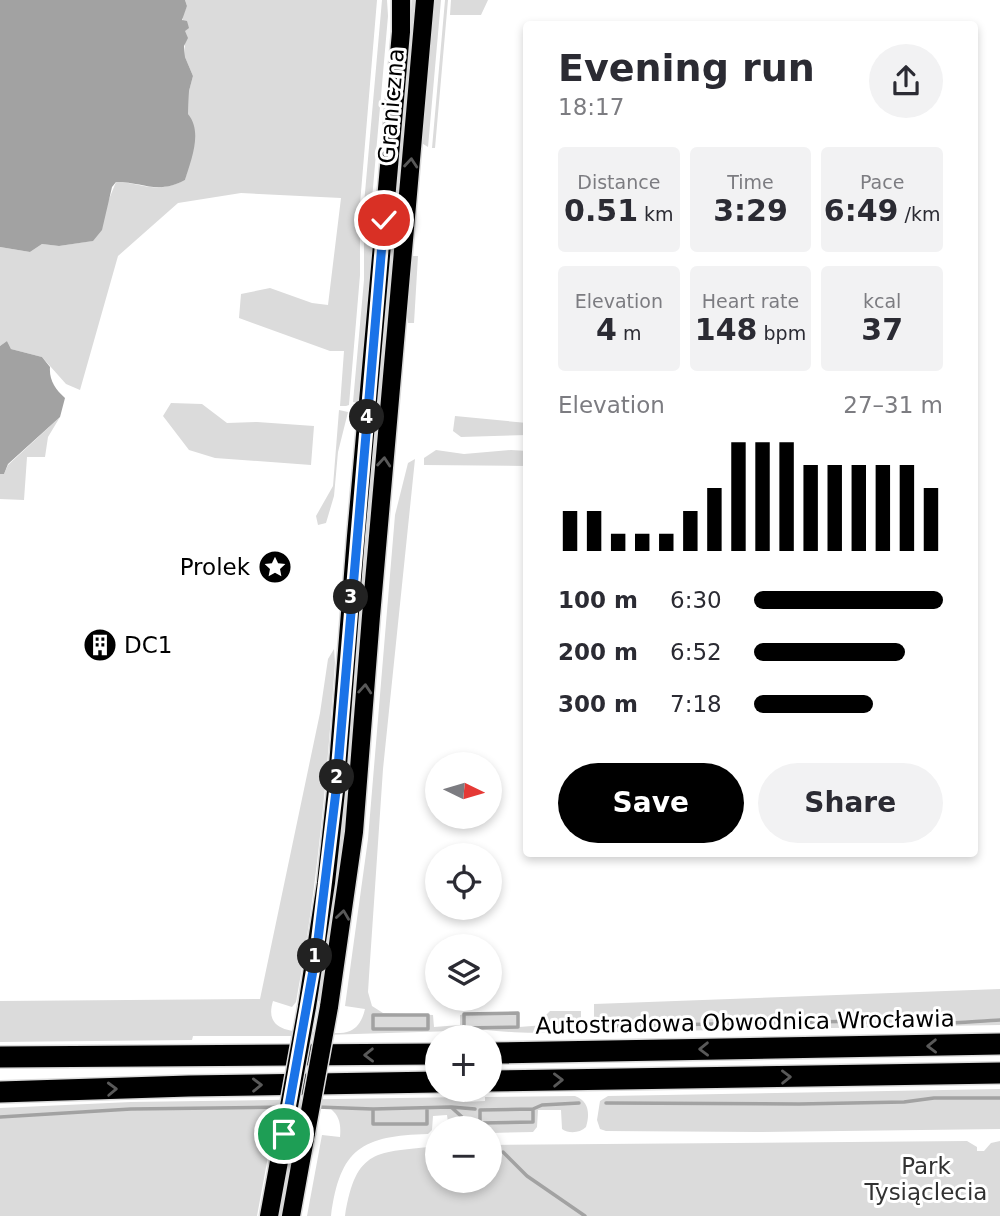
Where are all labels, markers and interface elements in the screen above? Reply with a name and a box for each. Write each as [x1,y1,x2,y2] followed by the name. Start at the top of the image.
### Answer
[869,44,943,118] button: share
[558,46,815,90] text: Evening run
[373,47,409,165] street label: Graniczna
[558,94,624,120] text: 18:17
[403,157,418,168] one-way arrow
[577,171,660,193] text: Distance
[727,171,774,193] text: Time
[860,171,904,193] text: Pace
[354,190,414,250] pin
[564,193,638,228] text: 0.51
[713,193,788,228] text: 3:29
[824,193,898,228] text: 6:49
[365,201,403,239] icon: check
[638,203,674,225] text: km
[898,203,940,225] text: /km
[575,290,663,312] text: Elevation
[702,290,799,312] text: Heart rate
[863,290,901,312] text: kcal
[596,312,617,347] text: 4
[695,312,757,347] text: 148
[861,312,903,347] text: 37
[617,322,642,344] text: m
[757,322,806,344] text: bpm
[558,392,665,418] text: Elevation
[843,392,943,418] text: 27–31 m
[350,400,384,434] pin: 4
[360,405,373,427] text: 4
[377,457,392,468] one-way arrow
[256,548,294,586] place icon: Prolek
[180,554,251,580] place label: Prolek
[334,580,368,614] pin: 3
[344,585,357,607] text: 3
[558,587,638,613] text: 100 m
[670,587,722,613] text: 6:30
[81,626,119,664] building icon: DC1
[124,632,172,658] place label: DC1
[558,639,638,665] text: 200 m
[670,639,722,665] text: 6:52
[357,683,372,694] one-way arrow
[558,691,638,717] text: 300 m
[670,691,722,717] text: 7:18
[425,752,502,830] north arrow
[425,752,502,1193] map controls
[320,760,354,794] pin: 2
[558,763,744,843] button: Save
[758,763,943,843] button: Share
[330,765,343,787] text: 2
[425,843,502,920] button: locate
[336,910,351,921] one-way arrow
[425,934,502,1011] button: layers
[298,939,332,974] pin: 1
[308,944,321,966] text: 1
[535,1005,955,1039] street label: Autostradowa Obwodnica Wrocławia
[425,1025,502,1102] button: +
[926,1038,937,1053] one-way arrow
[699,1042,710,1057] one-way arrow
[364,1047,374,1063] one-way arrow
[780,1069,791,1084] one-way arrow
[553,1072,564,1088] one-way arrow
[252,1077,263,1092] one-way arrow
[107,1081,118,1096] one-way arrow
[254,1104,314,1164] pin
[265,1115,303,1153] icon: arrive
[425,1116,502,1193] button: −
[864,1153,987,1205] park label: Park Tysiąclecia

